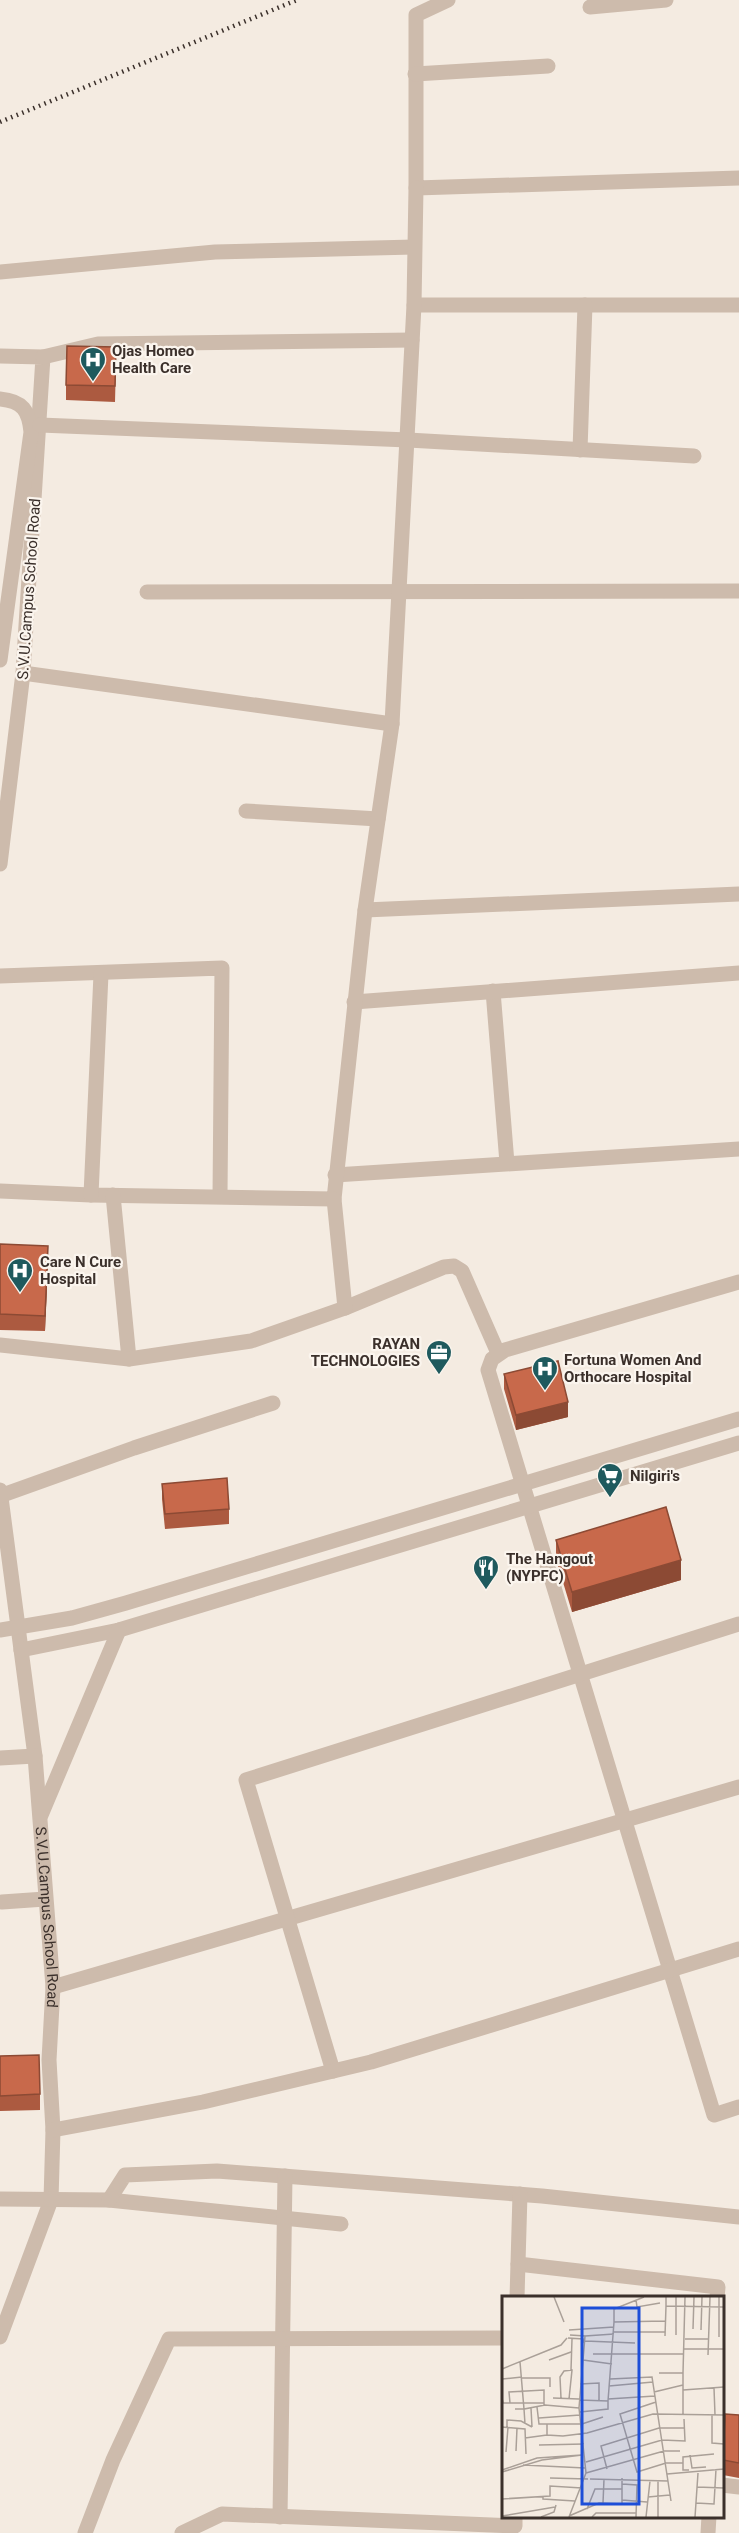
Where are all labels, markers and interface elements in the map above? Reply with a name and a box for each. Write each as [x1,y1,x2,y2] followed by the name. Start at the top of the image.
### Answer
[112,342,194,377] place label: Ojas Homeo Health Care
[78,345,108,383] hospital icon: Ojas Homeo Health Care
[14,498,44,680] street label: S.V.U.Campus School Road
[40,1253,121,1288] place label: Care N Cure Hospital
[5,1256,35,1294] hospital icon: Care N Cure Hospital
[311,1335,420,1370] place label: RAYAN TECHNOLOGIES
[424,1338,454,1376] office icon: RAYAN TECHNOLOGIES
[564,1351,701,1386] place label: Fortuna Women And Orthocare Hospital
[530,1354,560,1392] hospital icon: Fortuna Women And Orthocare Hospital
[595,1461,625,1499] supermarket icon: Nilgiri's
[630,1467,680,1485] place label: Nilgiri's
[506,1550,593,1585] place label: The Hangout (NYPFC)
[471,1553,501,1591] restaurant icon: The Hangout (NYPFC)
[32,1826,62,2008] street label: S.V.U.Campus School Road
[502,2296,724,2518] inset map

